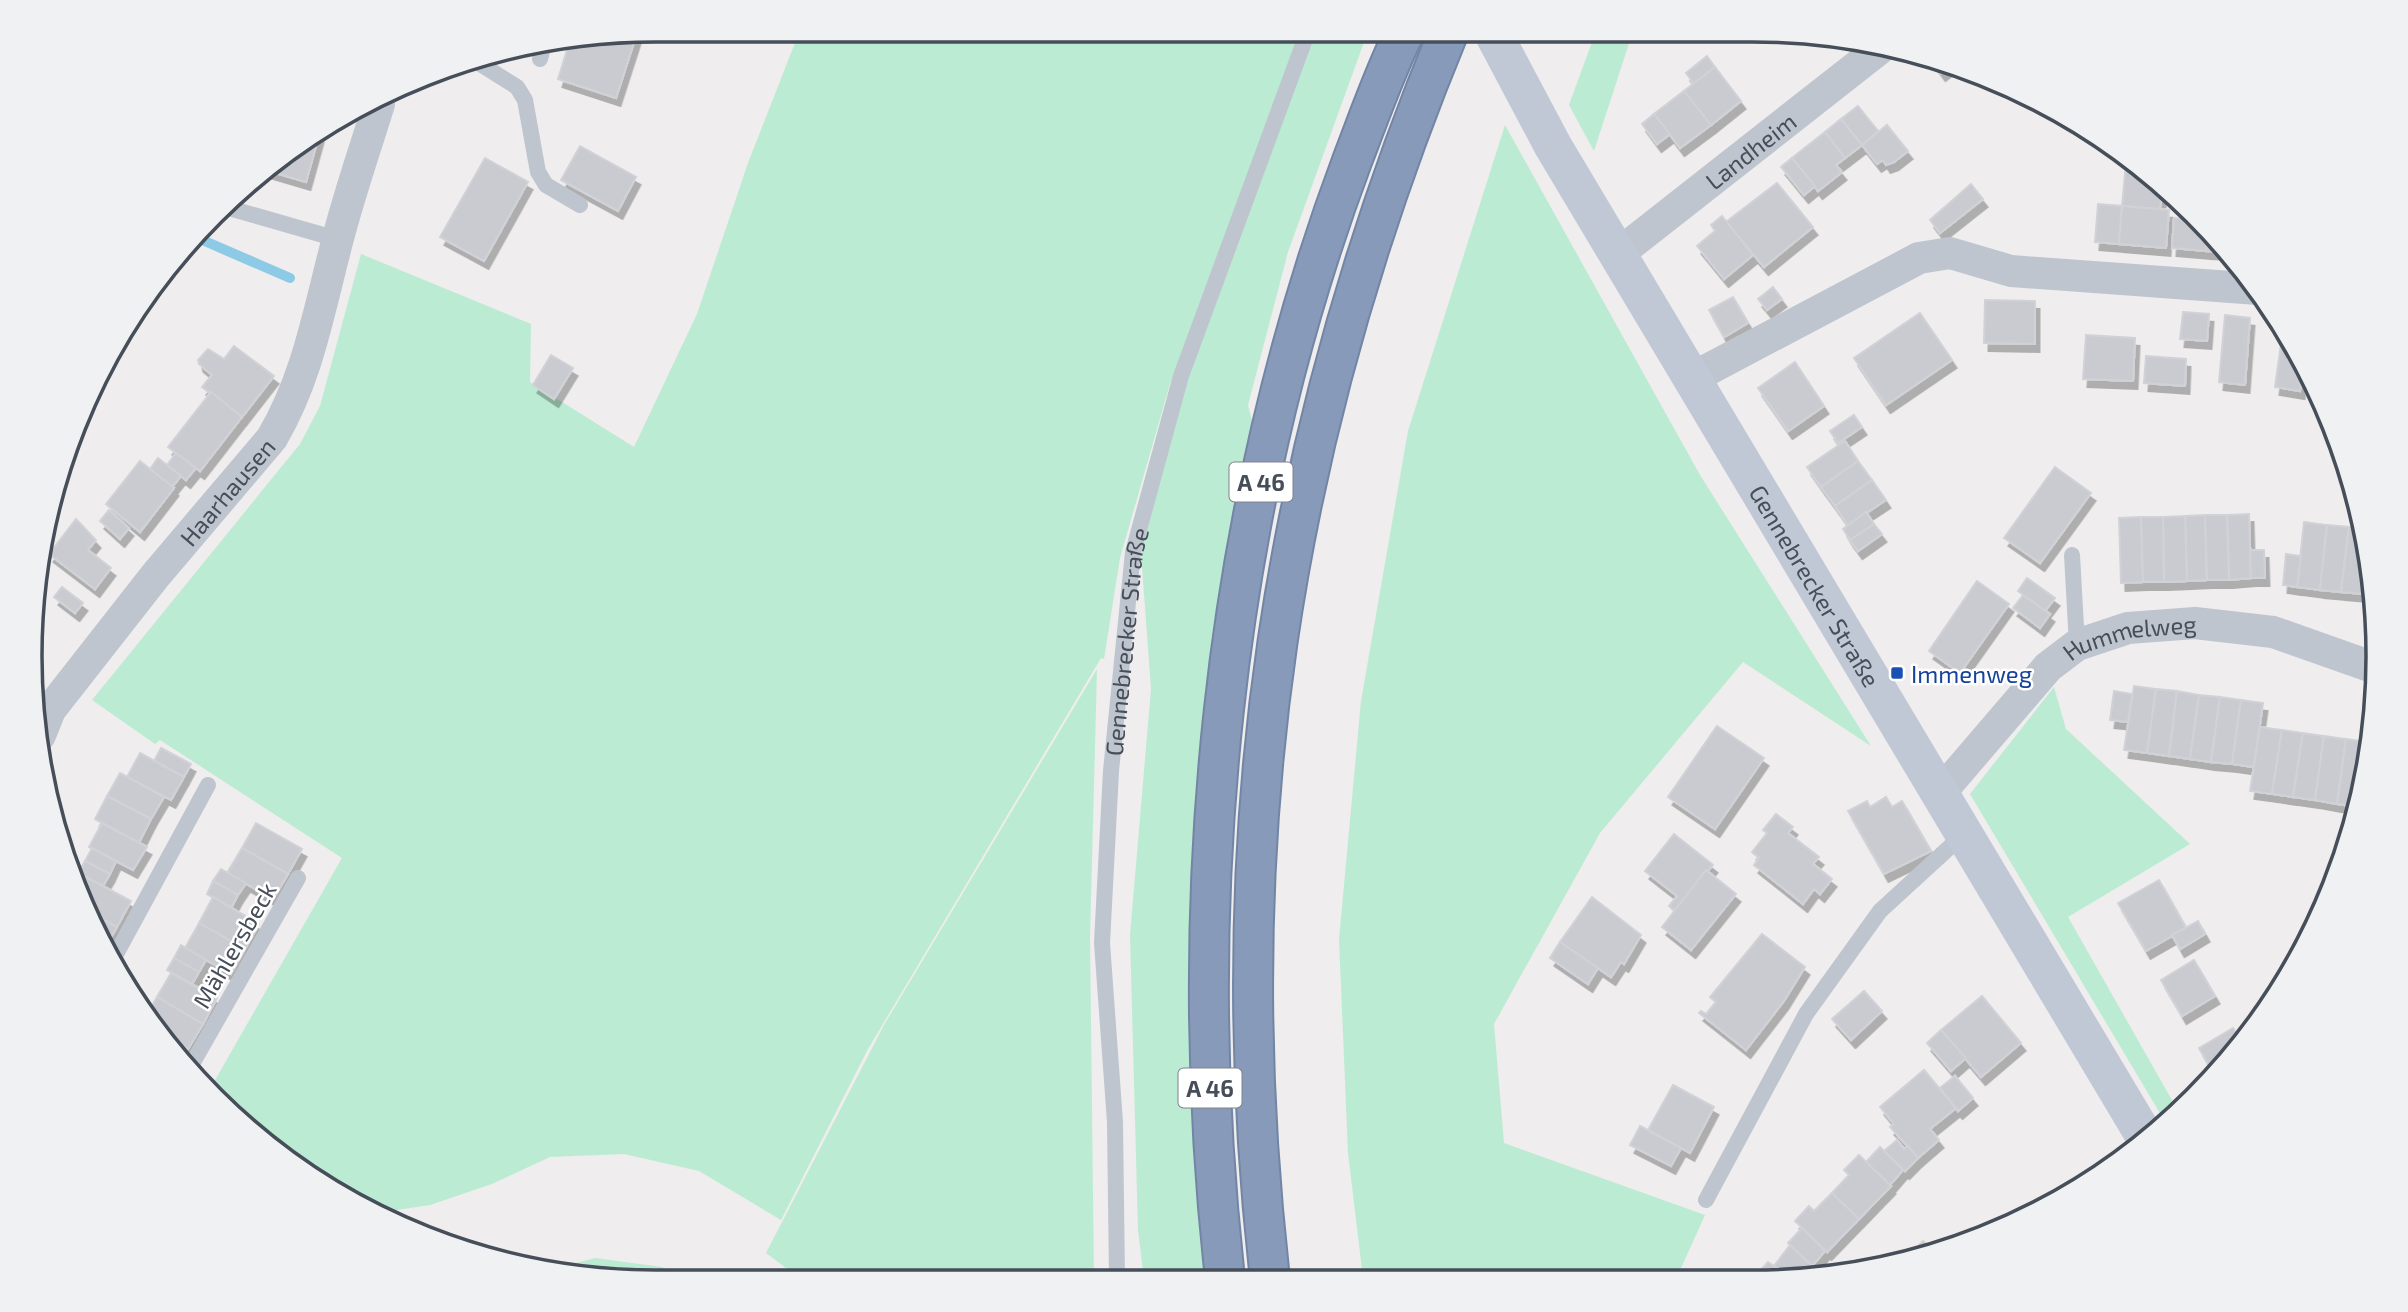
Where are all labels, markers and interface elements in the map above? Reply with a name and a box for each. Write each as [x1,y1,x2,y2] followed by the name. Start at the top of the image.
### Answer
[1699,106,1801,195] street label: Landheim
[173,432,280,551] street label: Haarhausen
[1230,462,1292,502] road number: A 46
[1744,479,1887,692] street label: Gennebrecker Straße
[1098,524,1154,757] street label: Gennebrecker Straße
[2056,608,2198,666] street label: Hummelweg
[1911,659,2032,688] place label: Immenweg
[1889,665,1905,681] marker: Immenweg
[186,877,282,1013] street label: Mählersbeck
[1178,1068,1242,1107] road number: A 46

